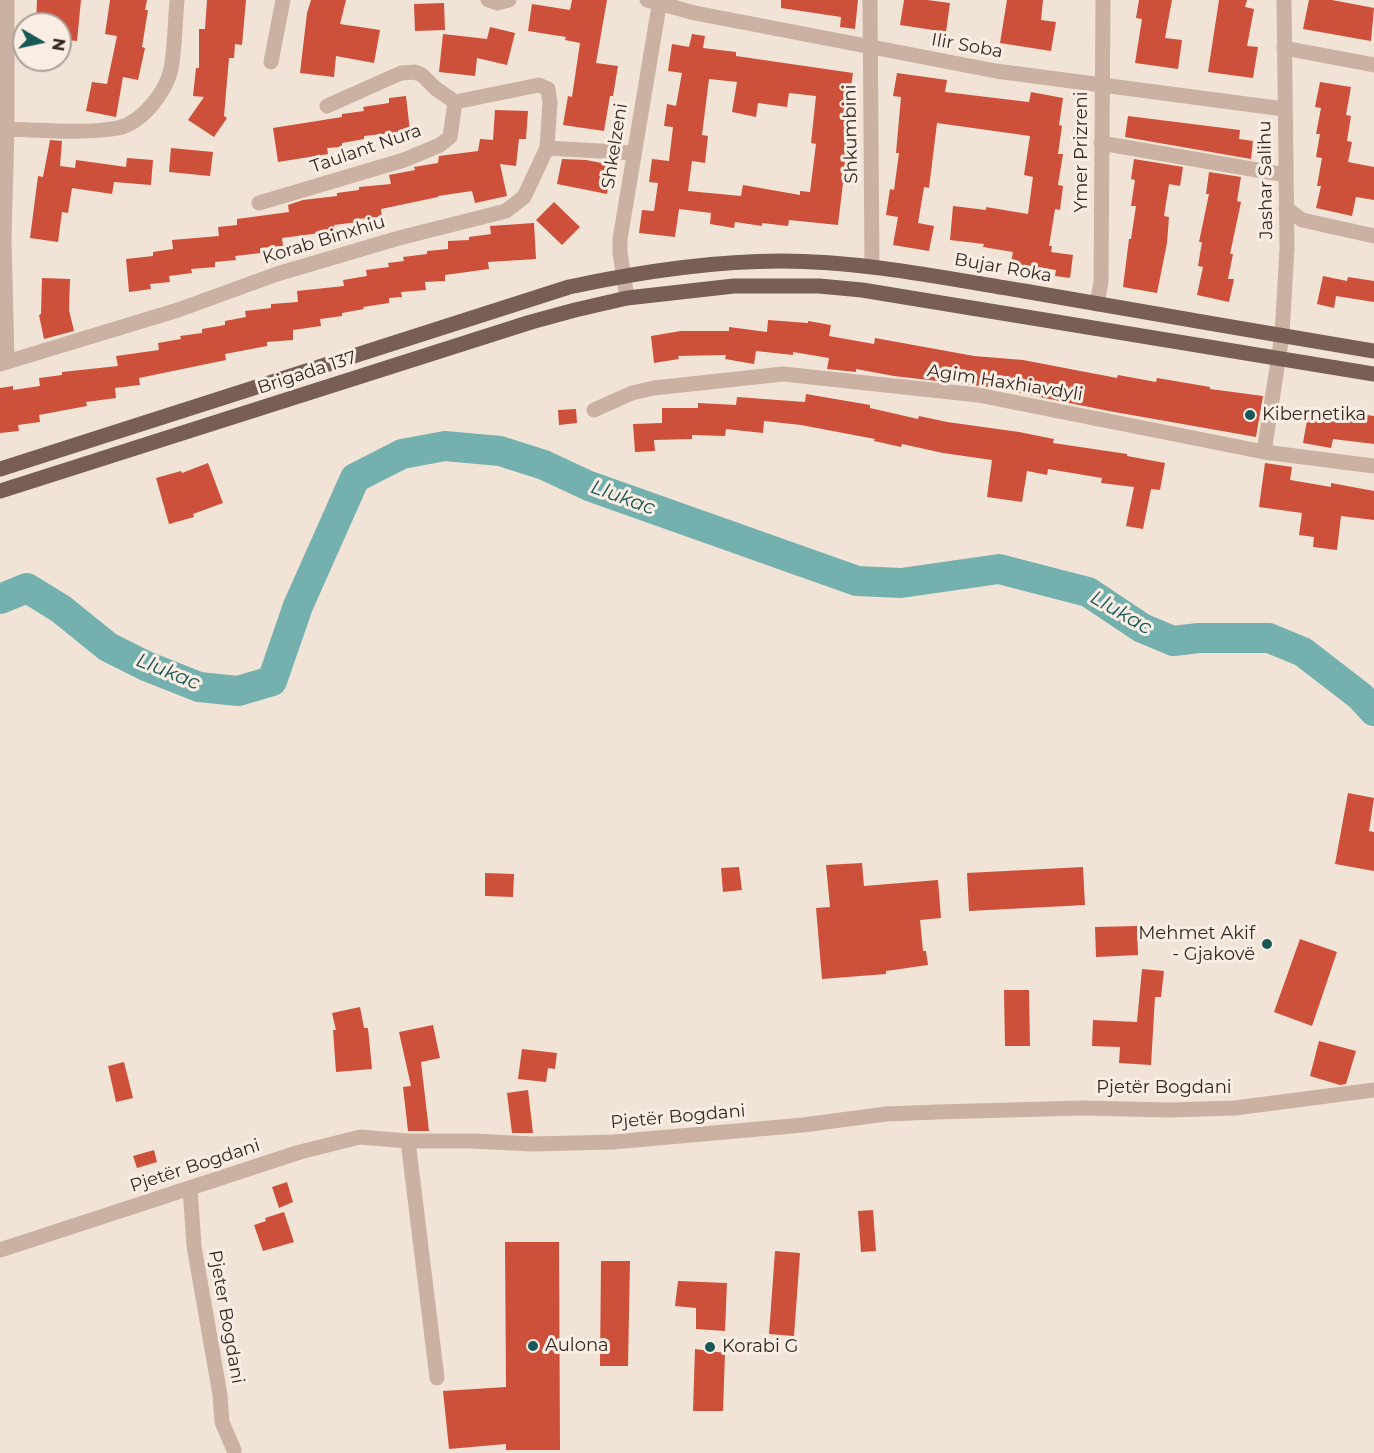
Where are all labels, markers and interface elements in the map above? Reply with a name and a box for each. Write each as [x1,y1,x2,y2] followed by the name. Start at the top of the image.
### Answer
[12,12,72,72] north arrow
[930,29,1004,63] street label: Ilir Soba
[48,37,69,52] text: N
[839,84,863,184] street label: Shkumbini
[1071,91,1093,213] street label: Ymer Prizreni
[598,102,632,190] street label: Shkelzeni
[308,120,424,178] street label: Taulant Nura
[1254,120,1278,240] street label: Jashar Salihu
[260,211,388,269] street label: Korab Binxhiu
[953,249,1053,287] street label: Bujar Roka
[255,347,359,399] street label: Brigada 137
[926,360,1084,406] street label: Agim Haxhiavdyli
[1262,404,1366,426] place label: Kibernetika
[1243,408,1257,422] marker: Kibernetika
[587,475,659,521] water label: Llukac
[1086,586,1156,640] water label: Llukac
[133,648,203,696] water label: Llukac
[1138,923,1255,966] place label: Mehmet Akif - Gjakovë
[1260,937,1274,951] marker: Mehmet Akif - Gjakovë
[1096,1077,1232,1099] street label: Pjetër Bogdani
[610,1100,746,1134] street label: Pjetër Bogdani
[127,1135,263,1197] street label: Pjetër Bogdani
[204,1248,248,1386] street label: Pjeter Bogdani
[545,1335,609,1357] place label: Aulona
[722,1336,798,1358] place label: Korabi G
[526,1339,540,1353] marker: Aulona
[703,1340,717,1354] marker: Korabi G

